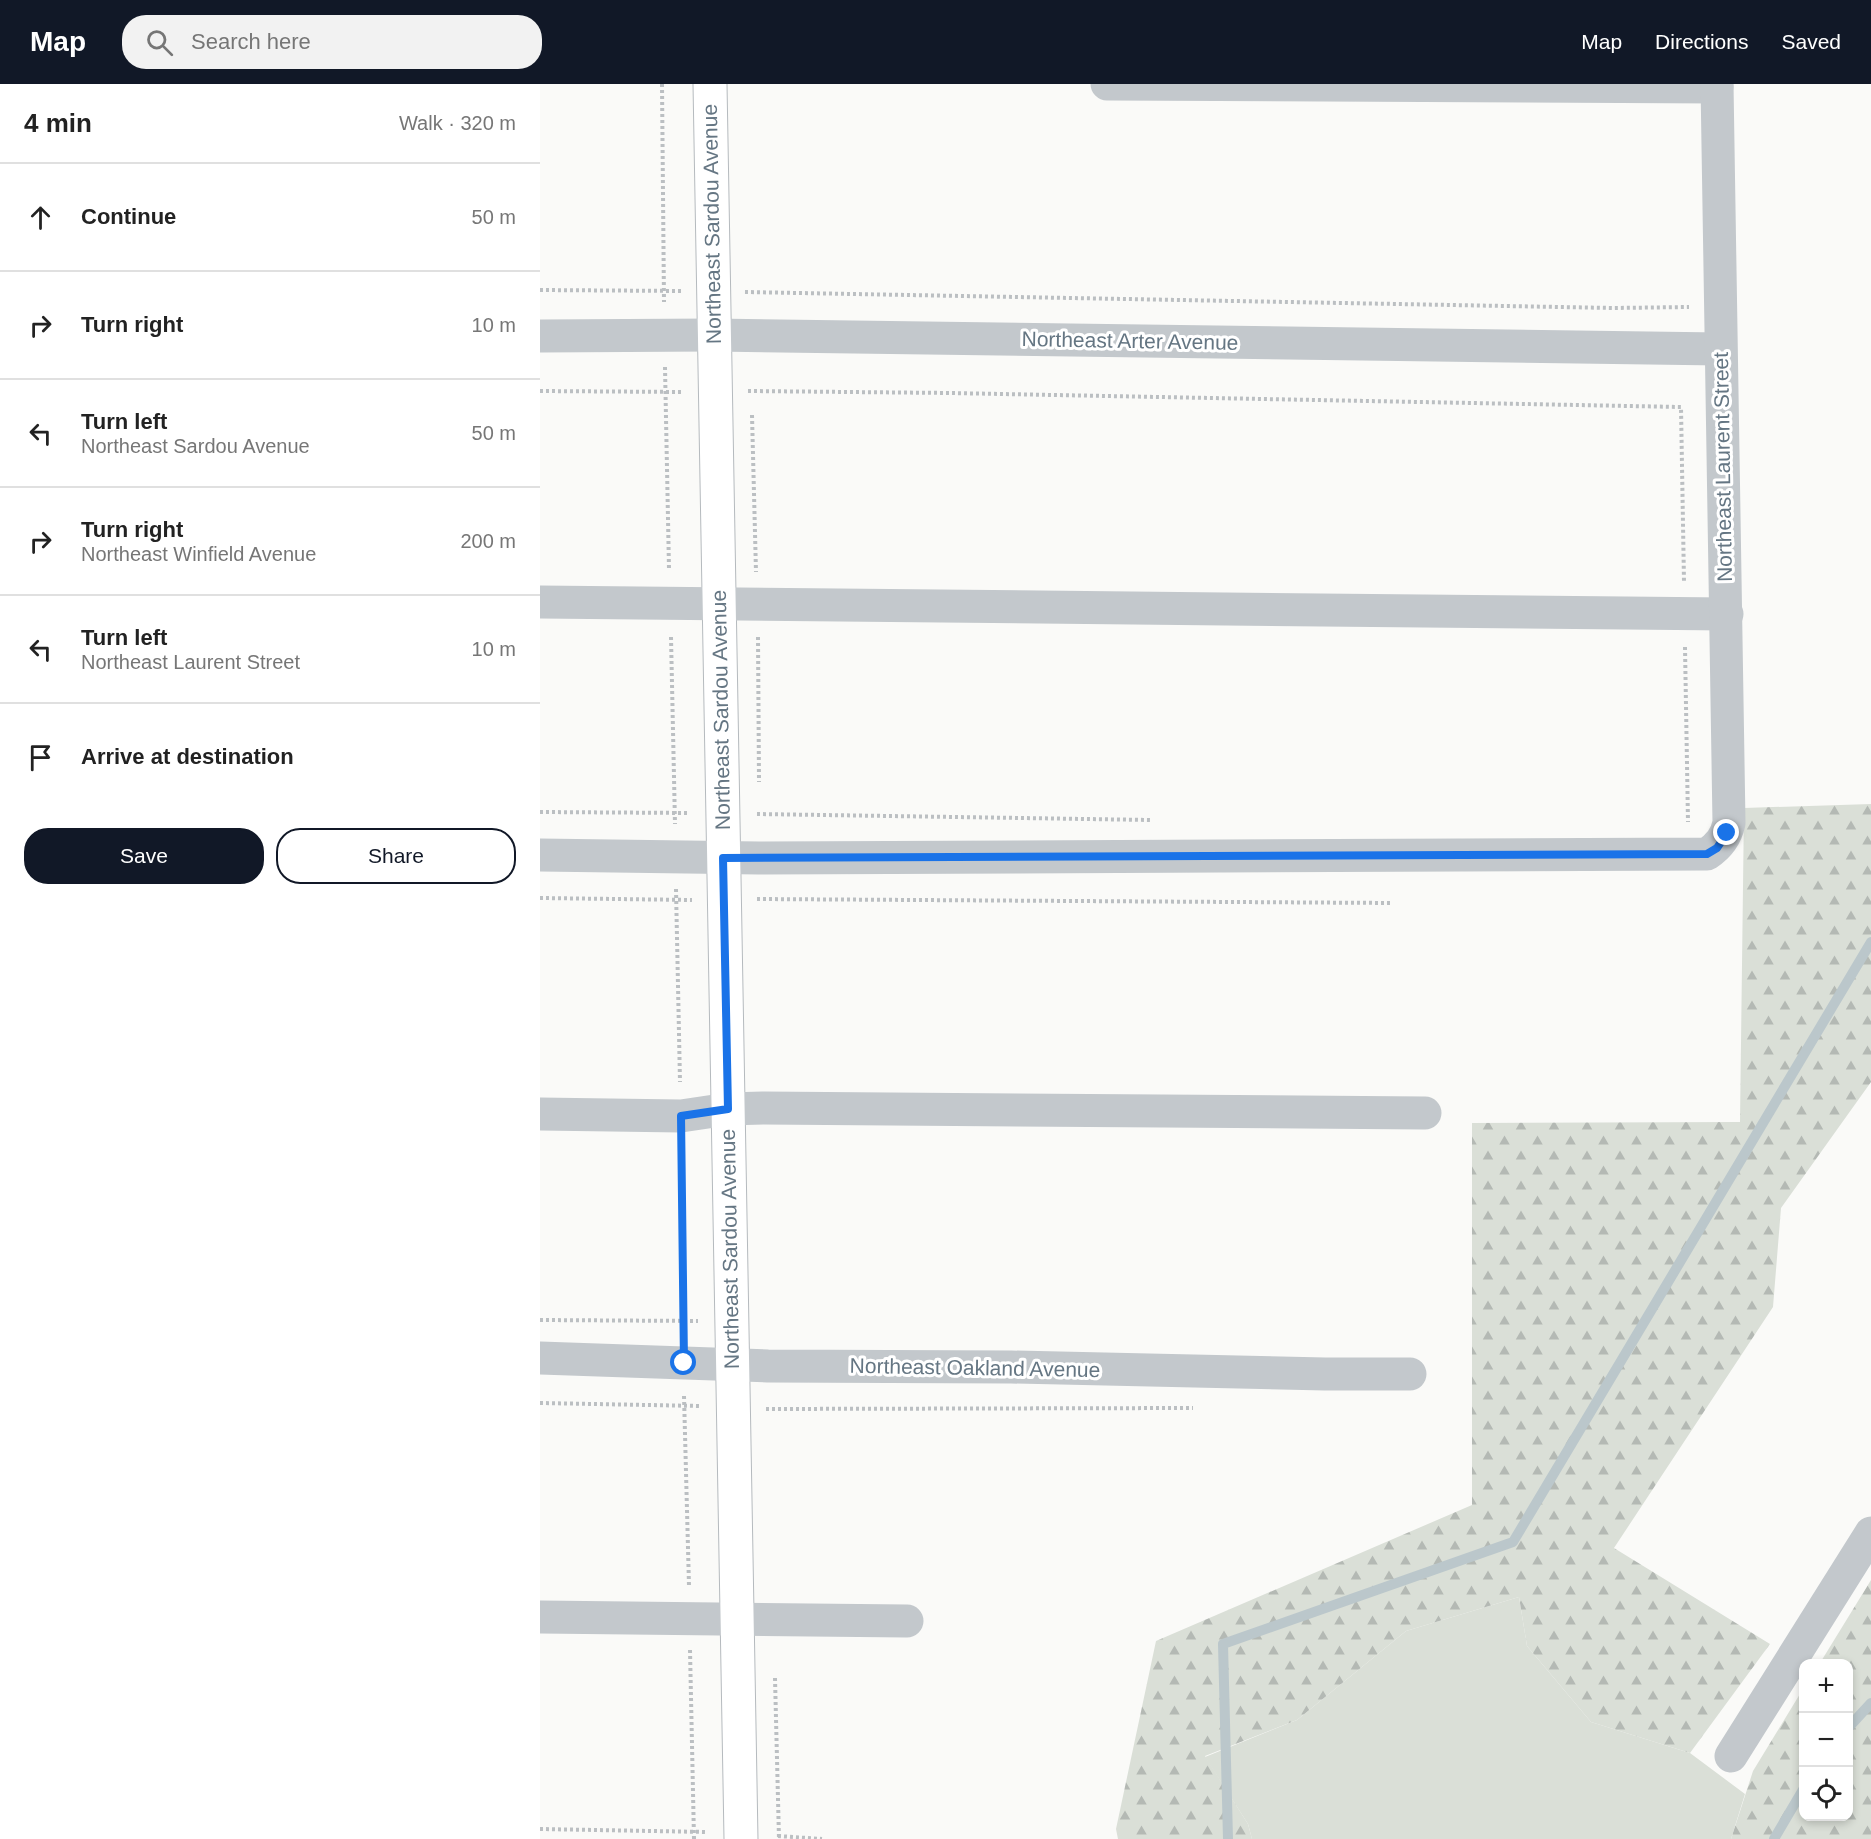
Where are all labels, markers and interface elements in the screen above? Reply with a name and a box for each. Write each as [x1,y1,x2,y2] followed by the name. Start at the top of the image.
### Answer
[122,15,542,69] search box
[30,26,86,57] text: Map
[143,26,176,59] icon: search
[191,29,311,54] text: Search here
[1581,30,1622,53] text: Map
[1655,30,1748,53] text: Directions
[1781,30,1841,53] text: Saved
[698,104,725,344] street label: Northeast Sardou Avenue
[24,108,92,138] text: 4 min
[399,112,516,134] text: Walk · 320 m
[24,201,57,234] icon: ahead
[81,204,176,229] text: Continue
[472,206,516,228] text: 50 m
[24,309,57,342] icon: right
[81,312,183,337] text: Turn right
[472,314,516,336] text: 10 m
[1021,327,1239,354] street label: Northeast Arter Avenue
[1709,352,1736,582] street label: Northeast Laurent Street
[81,409,167,434] text: Turn left
[24,417,57,450] icon: left
[472,422,516,444] text: 50 m
[81,435,310,457] text: Northeast Sardou Avenue
[81,517,183,542] text: Turn right
[24,525,57,558] icon: right
[460,530,516,552] text: 200 m
[81,543,316,565] text: Northeast Winfield Avenue
[707,590,734,830] street label: Northeast Sardou Avenue
[81,625,167,650] text: Turn left
[24,633,57,666] icon: left
[472,638,516,660] text: 10 m
[81,651,300,673] text: Northeast Laurent Street
[24,741,57,774] icon: arrive
[81,744,294,769] text: Arrive at destination
[1713,819,1739,845] route end
[24,828,264,884] button: Save
[276,828,516,884] button: Share
[716,1129,743,1369] street label: Northeast Sardou Avenue
[670,1349,696,1375] route start
[850,1354,1101,1381] street label: Northeast Oakland Avenue
[1799,1659,1853,1821] map controls
[1799,1659,1853,1713] button: +
[1799,1713,1853,1767] button: −
[1799,1767,1853,1821] button: locate

